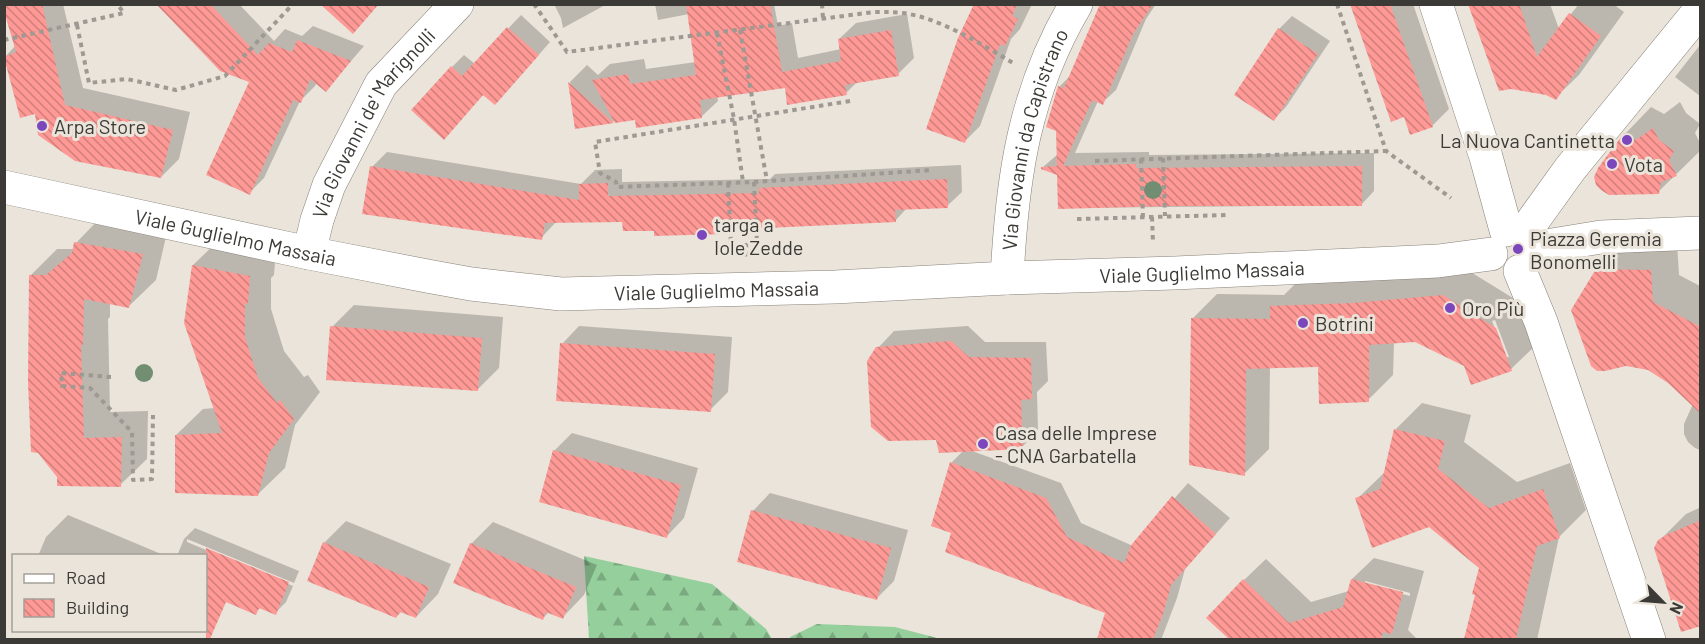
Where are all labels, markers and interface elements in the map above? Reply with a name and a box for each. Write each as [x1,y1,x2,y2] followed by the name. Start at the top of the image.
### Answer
[307,23,440,221] street label: Via Giovanni de' Marignolli
[997,24,1073,251] street label: Via Giovanni da Capistrano
[54,114,146,138] place label: Arpa Store
[35,119,49,133] marker: Arpa Store
[1440,128,1615,152] place label: La Nuova Cantinetta
[1620,133,1634,147] marker: La Nuova Cantinetta
[1624,152,1663,176] place label: Vota
[1605,157,1619,171] marker: Vota
[133,204,338,270] street label: Viale Guglielmo Massaia
[714,212,803,259] place label: targa a Iole Zedde
[1530,226,1662,273] place label: Piazza Geremia Bonomelli
[695,228,709,242] marker: targa a Iole Zedde
[1511,242,1525,256] marker: Piazza Geremia Bonomelli
[1099,255,1305,287] street label: Viale Guglielmo Massaia
[613,275,819,305] street label: Viale Guglielmo Massaia
[1462,296,1524,320] place label: Oro Più
[1443,301,1457,315] marker: Oro Più
[1315,311,1374,335] place label: Botrini
[1296,316,1310,330] marker: Botrini
[995,420,1157,467] place label: Casa delle Imprese - CNA Garbatella
[976,437,990,451] marker: Casa delle Imprese - CNA Garbatella
[12,554,207,632] legend
[66,566,106,588] text: Road
[1633,572,1693,632] north arrow
[66,596,129,618] text: Building
[1666,600,1688,617] text: N

